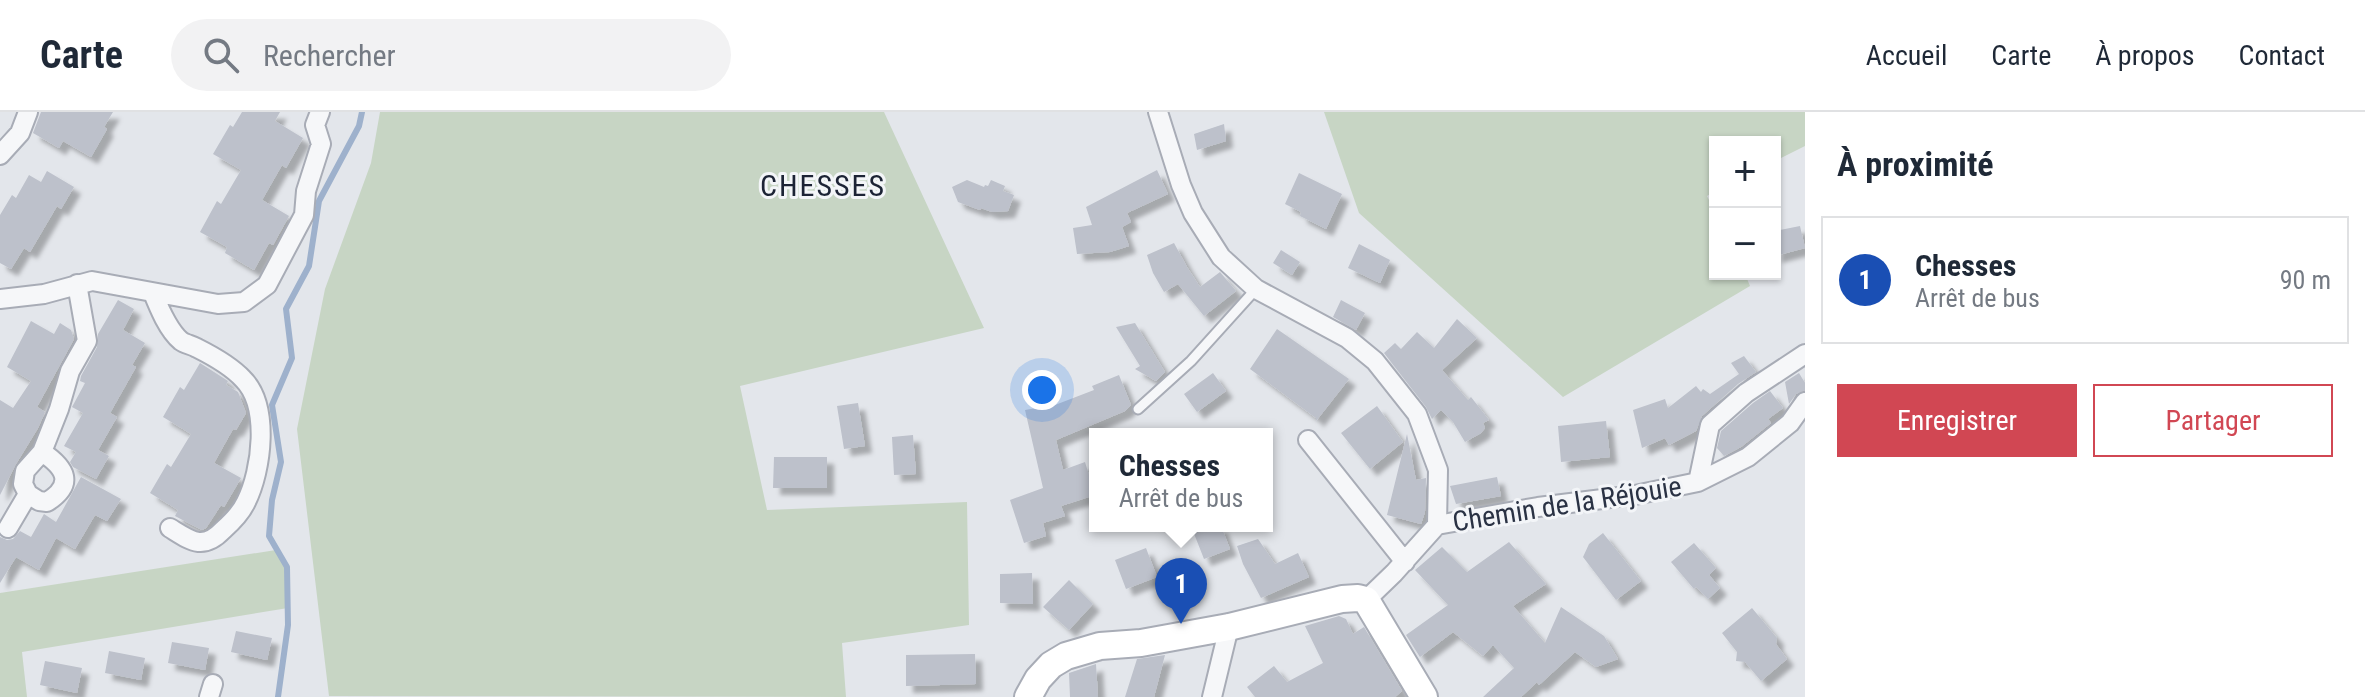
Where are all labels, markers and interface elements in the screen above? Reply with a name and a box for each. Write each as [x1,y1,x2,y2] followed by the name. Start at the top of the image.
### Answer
[171,19,731,91] search box
[40,33,123,77] text: Carte
[199,33,243,77] icon: search
[263,38,396,73] text: Rechercher
[1866,39,1947,72] text: Accueil
[1991,39,2051,72] text: Carte
[2095,39,2195,72] text: À propos
[2239,39,2325,72] text: Contact
[1709,136,1781,280] map controls
[1709,136,1781,208] button: +
[1837,144,1994,184] text: À proximité
[760,168,886,203] district label: CHESSES
[1709,208,1781,280] button: −
[1915,248,2016,283] text: Chesses
[1858,265,1872,295] text: 1
[2280,265,2331,295] text: 90 m
[1915,283,2040,313] text: Arrêt de bus
[1022,370,1062,410] your location
[1837,384,2077,457] button: Enregistrer
[2093,384,2333,457] button: Partager
[1089,428,1273,532] popup
[1119,448,1220,483] text: Chesses
[1450,470,1684,538] street label: Chemin de la Réjouie
[1119,483,1243,513] text: Arrêt de bus
[1155,558,1207,624] pin: 1

